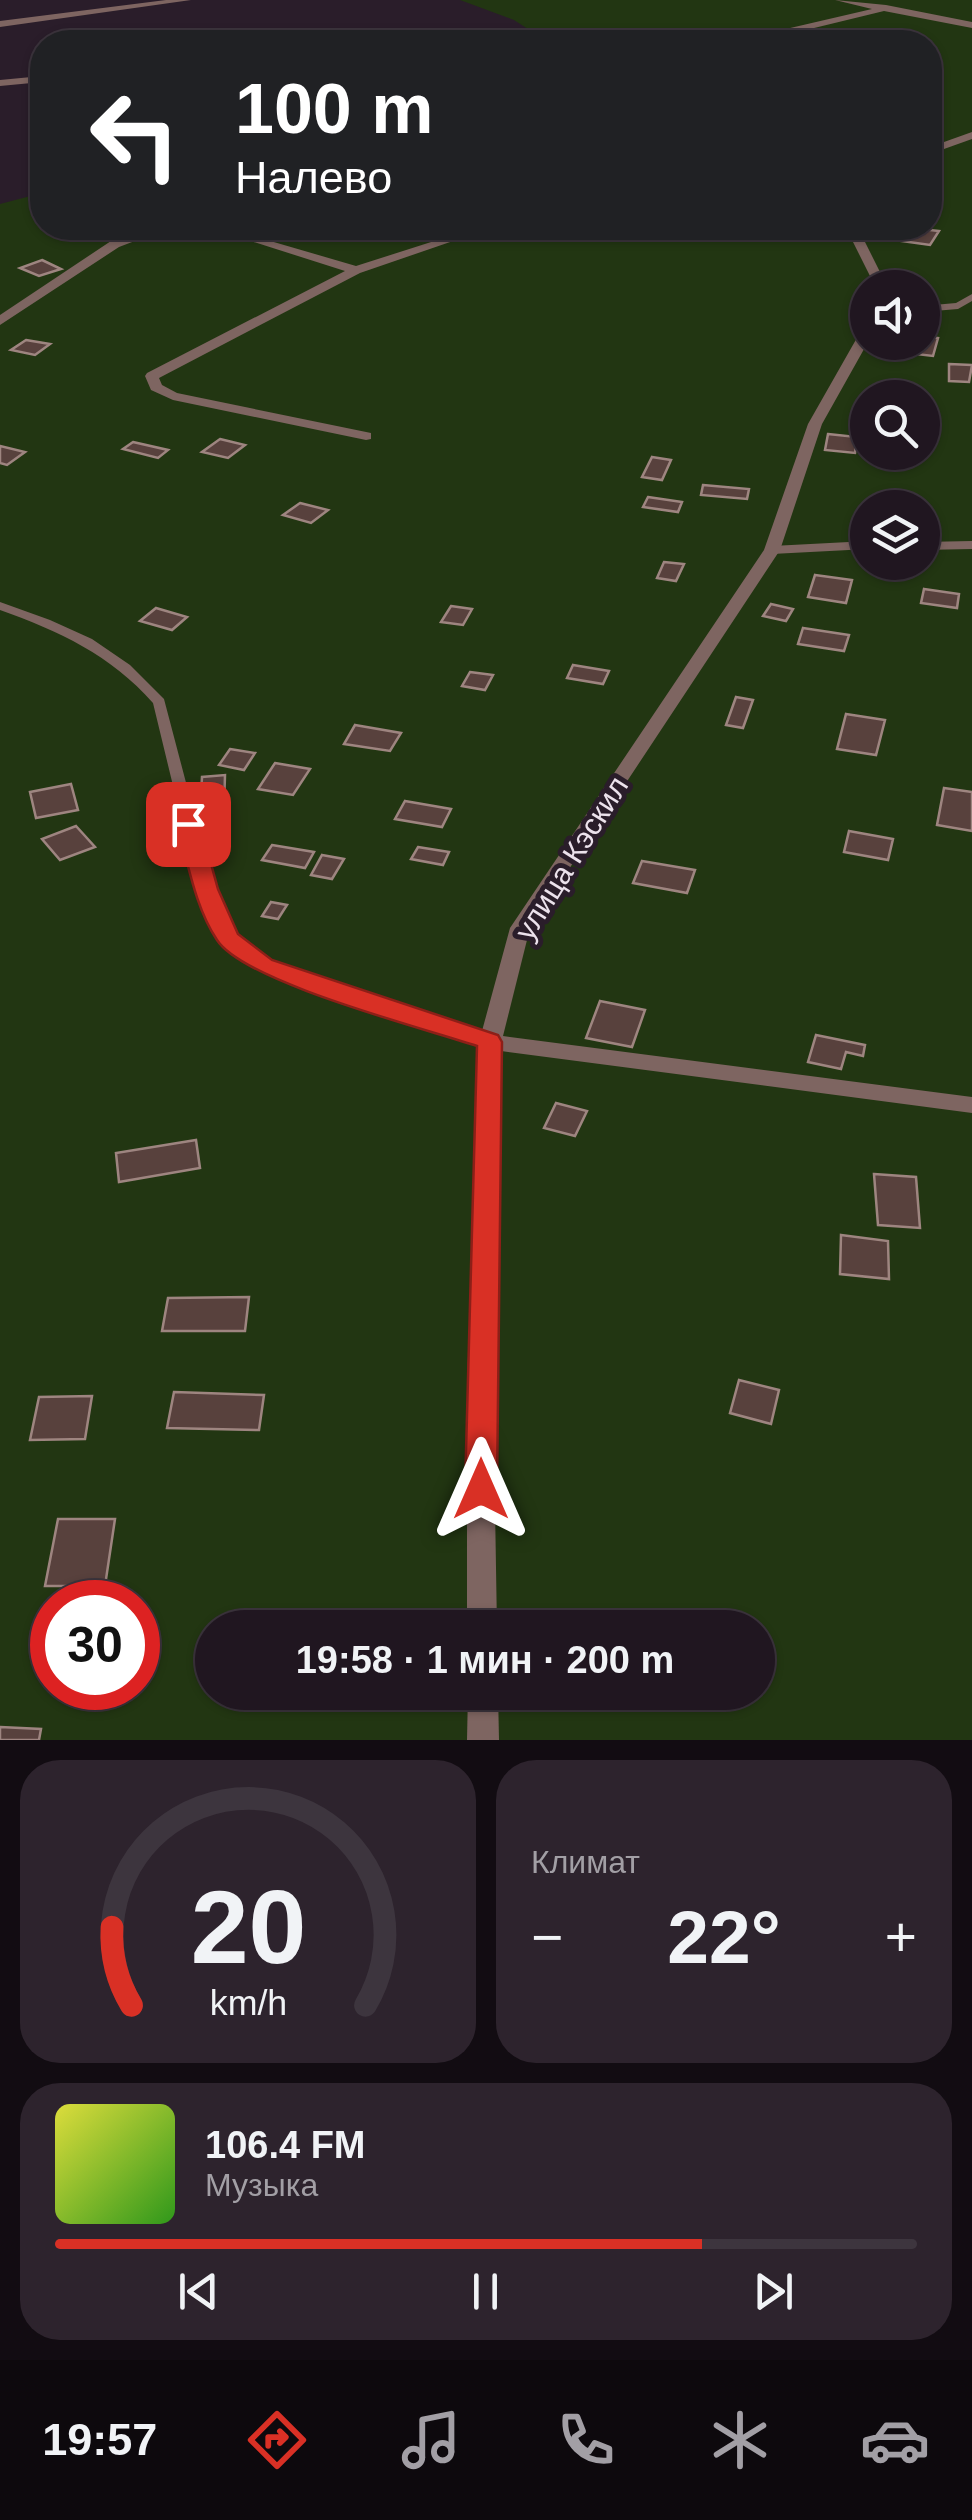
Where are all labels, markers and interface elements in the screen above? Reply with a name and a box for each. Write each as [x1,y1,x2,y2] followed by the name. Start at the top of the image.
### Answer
[70,70,200,200] icon: left
[235,70,433,148] text: 100 m
[235,152,392,203] text: Налево
[850,270,940,580] map controls
[850,270,940,360] button: sound
[850,380,940,470] button: search
[850,490,940,580] button: layers
[508,770,634,946] street label: улица Кэскил
[146,782,231,867] pin
[161,797,216,852] icon: arrive
[429,1437,533,1541] position arrow
[30,1580,160,1710] speed limit sign: 30
[296,1639,674,1681] text: 19:58 · 1 мин · 200 m
[531,1844,640,1880] text: Климат
[190,1869,306,1985] text: 20
[667,1895,781,1979] text: 22°
[531,1906,563,1968] text: −
[885,1906,917,1968] text: +
[209,1983,287,2023] text: km/h
[205,2124,366,2166] text: 106.4 FM
[205,2167,318,2203] text: Музыка
[171,2264,226,2319] icon: previous
[458,2264,513,2319] icon: pause
[746,2264,801,2319] icon: next
[242,2405,312,2475] icon: directions
[396,2405,466,2475] icon: music
[551,2405,621,2475] icon: phone
[705,2405,775,2475] icon: climate
[860,2405,930,2475] icon: car
[42,2414,157,2465] text: 19:57

